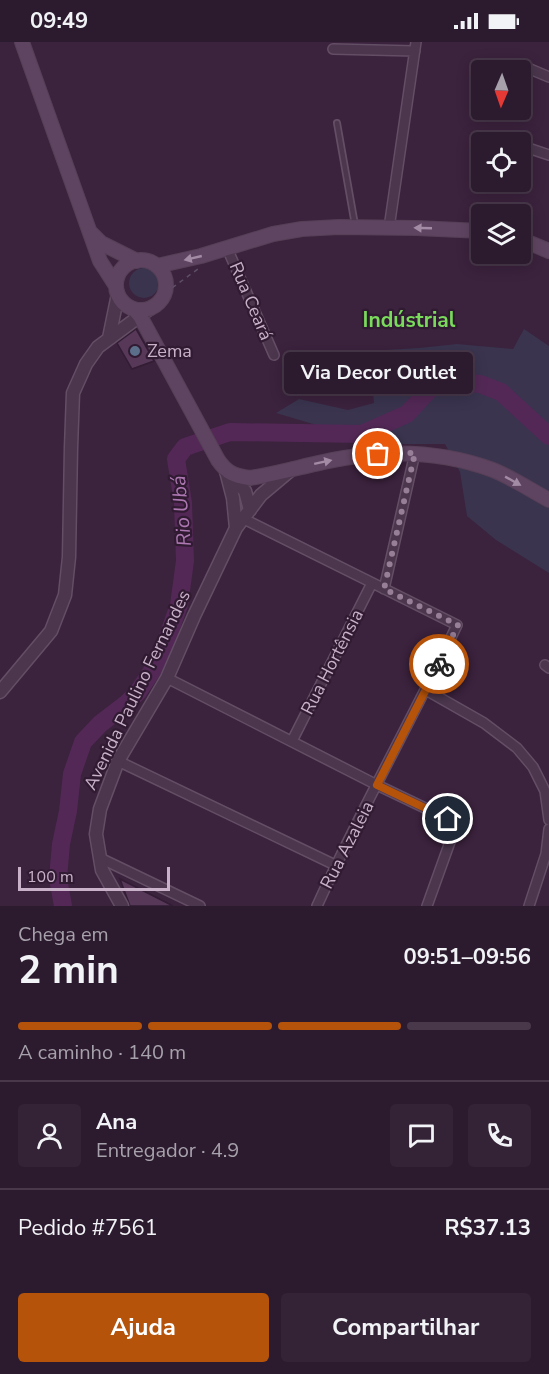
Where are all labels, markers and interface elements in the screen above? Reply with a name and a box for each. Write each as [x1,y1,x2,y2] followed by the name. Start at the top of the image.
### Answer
[30,6,88,36] text: 09:49
[471,60,531,120] north arrow
[471,60,531,264] map controls
[471,132,531,192] button: locate
[471,204,531,264] button: layers
[414,224,433,233] one-way arrow
[183,254,202,264] one-way arrow
[224,258,278,344] street label: Rua Ceará
[363,306,456,334] district label: Indústrial
[147,339,192,363] place label: Zema
[128,344,142,358] marker: Zema
[284,352,472,394] callout: Via Decor Outlet
[301,359,456,386] text: Via Decor Outlet
[352,428,403,479] pin
[361,437,394,470] icon: bag
[314,457,333,466] one-way arrow
[165,474,198,548] water label: Rio Ubá
[505,476,522,486] one-way arrow
[78,586,196,794] street label: Avenida Paulino Fernandes
[295,605,369,719] street label: Rua Hortênsia
[409,634,469,694] courier
[423,648,456,681] icon: bike
[422,793,473,844] pin
[315,797,379,893] street label: Rua Azaleia
[431,802,464,835] icon: home
[18,864,170,892] scale bar
[27,866,74,888] text: 100 m
[18,921,109,948] text: Chega em
[403,942,531,972] text: 09:51–09:56
[18,944,119,997] text: 2 min
[18,1039,186,1066] text: A caminho · 140 m
[18,1104,81,1167] button: person
[390,1104,453,1167] button: chat
[468,1104,531,1167] button: phone
[96,1107,137,1137] text: Ana
[96,1137,239,1164] text: Entregador · 4.9
[18,1213,158,1243] text: Pedido #7561
[444,1213,531,1243] text: R$37.13
[18,1293,269,1362] button: Ajuda
[281,1293,531,1362] button: Compartilhar

